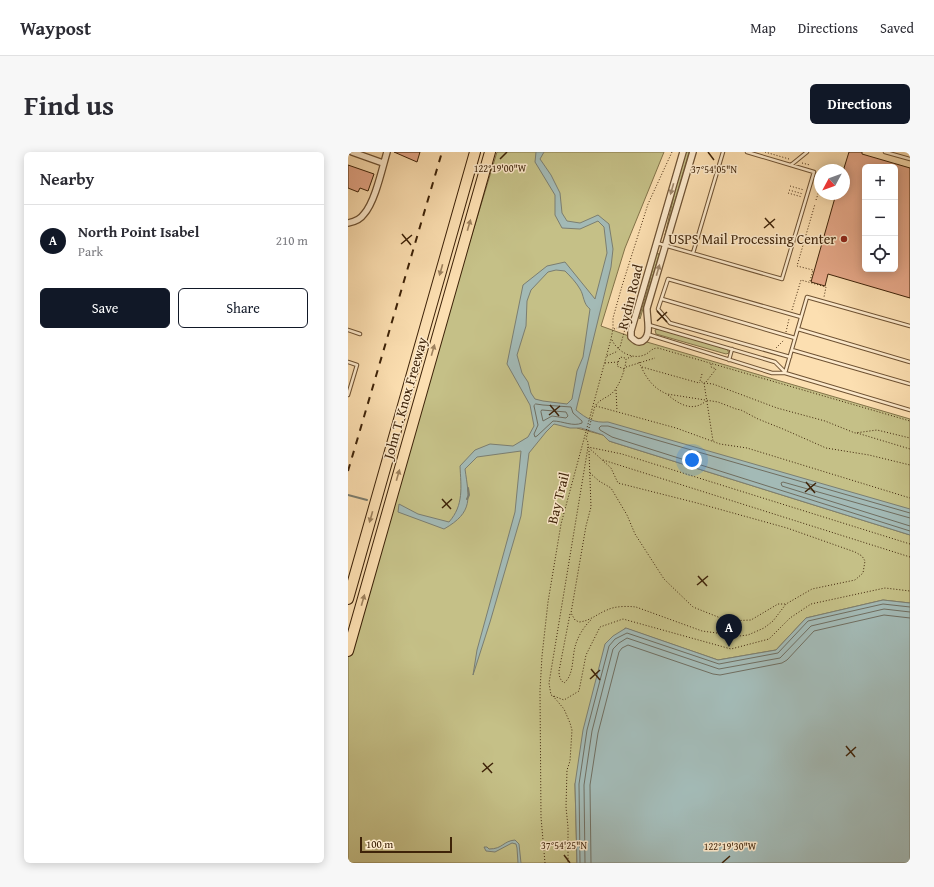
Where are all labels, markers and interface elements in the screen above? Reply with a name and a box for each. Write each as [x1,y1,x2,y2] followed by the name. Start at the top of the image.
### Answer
[20,14,91,42] text: Waypost
[750,18,776,38] text: Map
[798,18,858,38] text: Directions
[880,18,914,38] text: Saved
[24,84,114,125] text: Find us
[810,84,910,124] button: Directions
[474,161,527,176] text: 122°19'00"W
[691,162,737,177] text: 37°54'05"N
[814,164,850,200] north arrow
[862,164,898,272] map controls
[862,164,898,200] button: +
[40,166,94,191] text: Nearby
[669,184,675,196] one-way arrow
[862,200,898,236] button: −
[466,219,472,231] one-way arrow
[78,221,199,242] text: North Point Isabel
[668,229,836,249] place label: USPS Mail Processing Center
[49,231,57,250] text: A
[276,231,308,250] text: 210 m
[839,234,849,244] marker: USPS Mail Processing Center
[862,236,898,272] button: locate
[78,242,103,261] text: Park
[612,262,648,332] street label: Rydin Road
[655,264,661,276] one-way arrow
[438,265,444,277] one-way arrow
[40,288,170,328] button: Save
[178,288,308,328] button: Share
[377,335,432,463] street label: John T. Knox Freeway
[431,344,437,357] one-way arrow
[682,450,702,470] your location
[395,469,401,481] one-way arrow
[542,470,574,526] street label: Bay Trail
[368,511,374,523] one-way arrow
[360,594,366,607] one-way arrow
[716,614,742,647] pin: A
[360,835,452,854] scale bar
[366,836,393,852] text: 100 m
[541,838,587,853] text: 37°54'25"N
[704,839,757,854] text: 122°19'30"W

